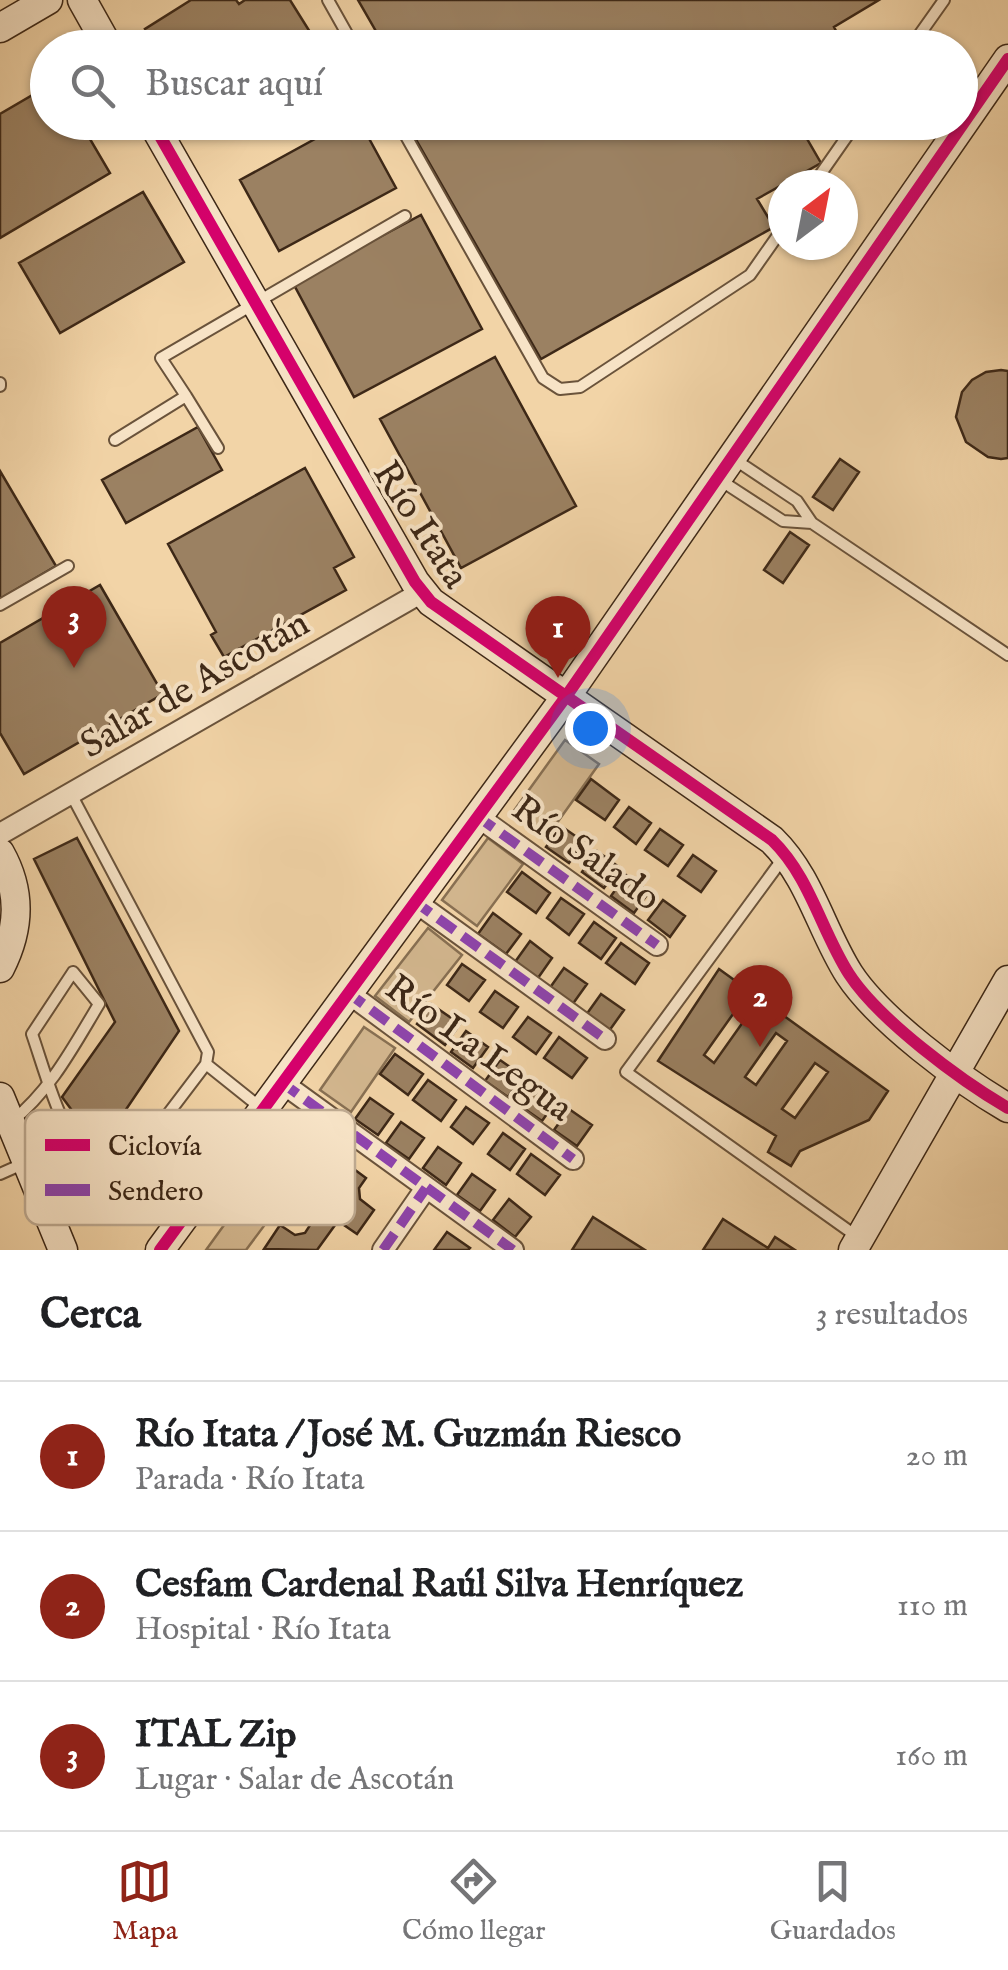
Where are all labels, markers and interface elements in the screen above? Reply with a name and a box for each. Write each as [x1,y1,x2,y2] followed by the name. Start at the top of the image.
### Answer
[30,30,978,140] search box
[65,58,120,113] icon: search
[145,61,323,109] text: Buscar aquí
[768,170,858,260] north arrow
[361,453,479,599] street label: Río Itata
[42,586,106,668] pin: 3
[526,596,590,678] pin: 1
[72,601,319,771] street label: Salar de Ascotán
[565,703,616,754] your location
[501,786,669,923] street label: Río Salado
[728,964,792,1047] pin: 2
[375,965,582,1134] street label: Río La Legua
[25,1110,355,1225] legend
[108,1130,203,1165] text: Ciclovía
[108,1175,203,1210] text: Sendero
[40,1289,141,1342] text: Cerca
[816,1295,968,1336] text: 3 resultados
[135,1412,681,1460] text: Río Itata / José M. Guzmán Riesco
[67,1436,78,1477] text: 1
[906,1436,968,1477] text: 20 m
[135,1460,365,1501] text: Parada · Río Itata
[135,1562,743,1610] text: Cesfam Cardenal Raúl Silva Henríquez
[65,1586,80,1627] text: 2
[897,1586,968,1627] text: 110 m
[135,1610,391,1651] text: Hospital · Río Itata
[135,1712,296,1760] text: ITAL Zip
[67,1736,78,1777] text: 3
[895,1736,968,1777] text: 160 m
[135,1760,454,1801] text: Lugar · Salar de Ascotán
[112,1854,178,1949] tab: Mapa
[402,1854,546,1949] tab: Cómo llegar
[770,1854,896,1949] tab: Guardados

